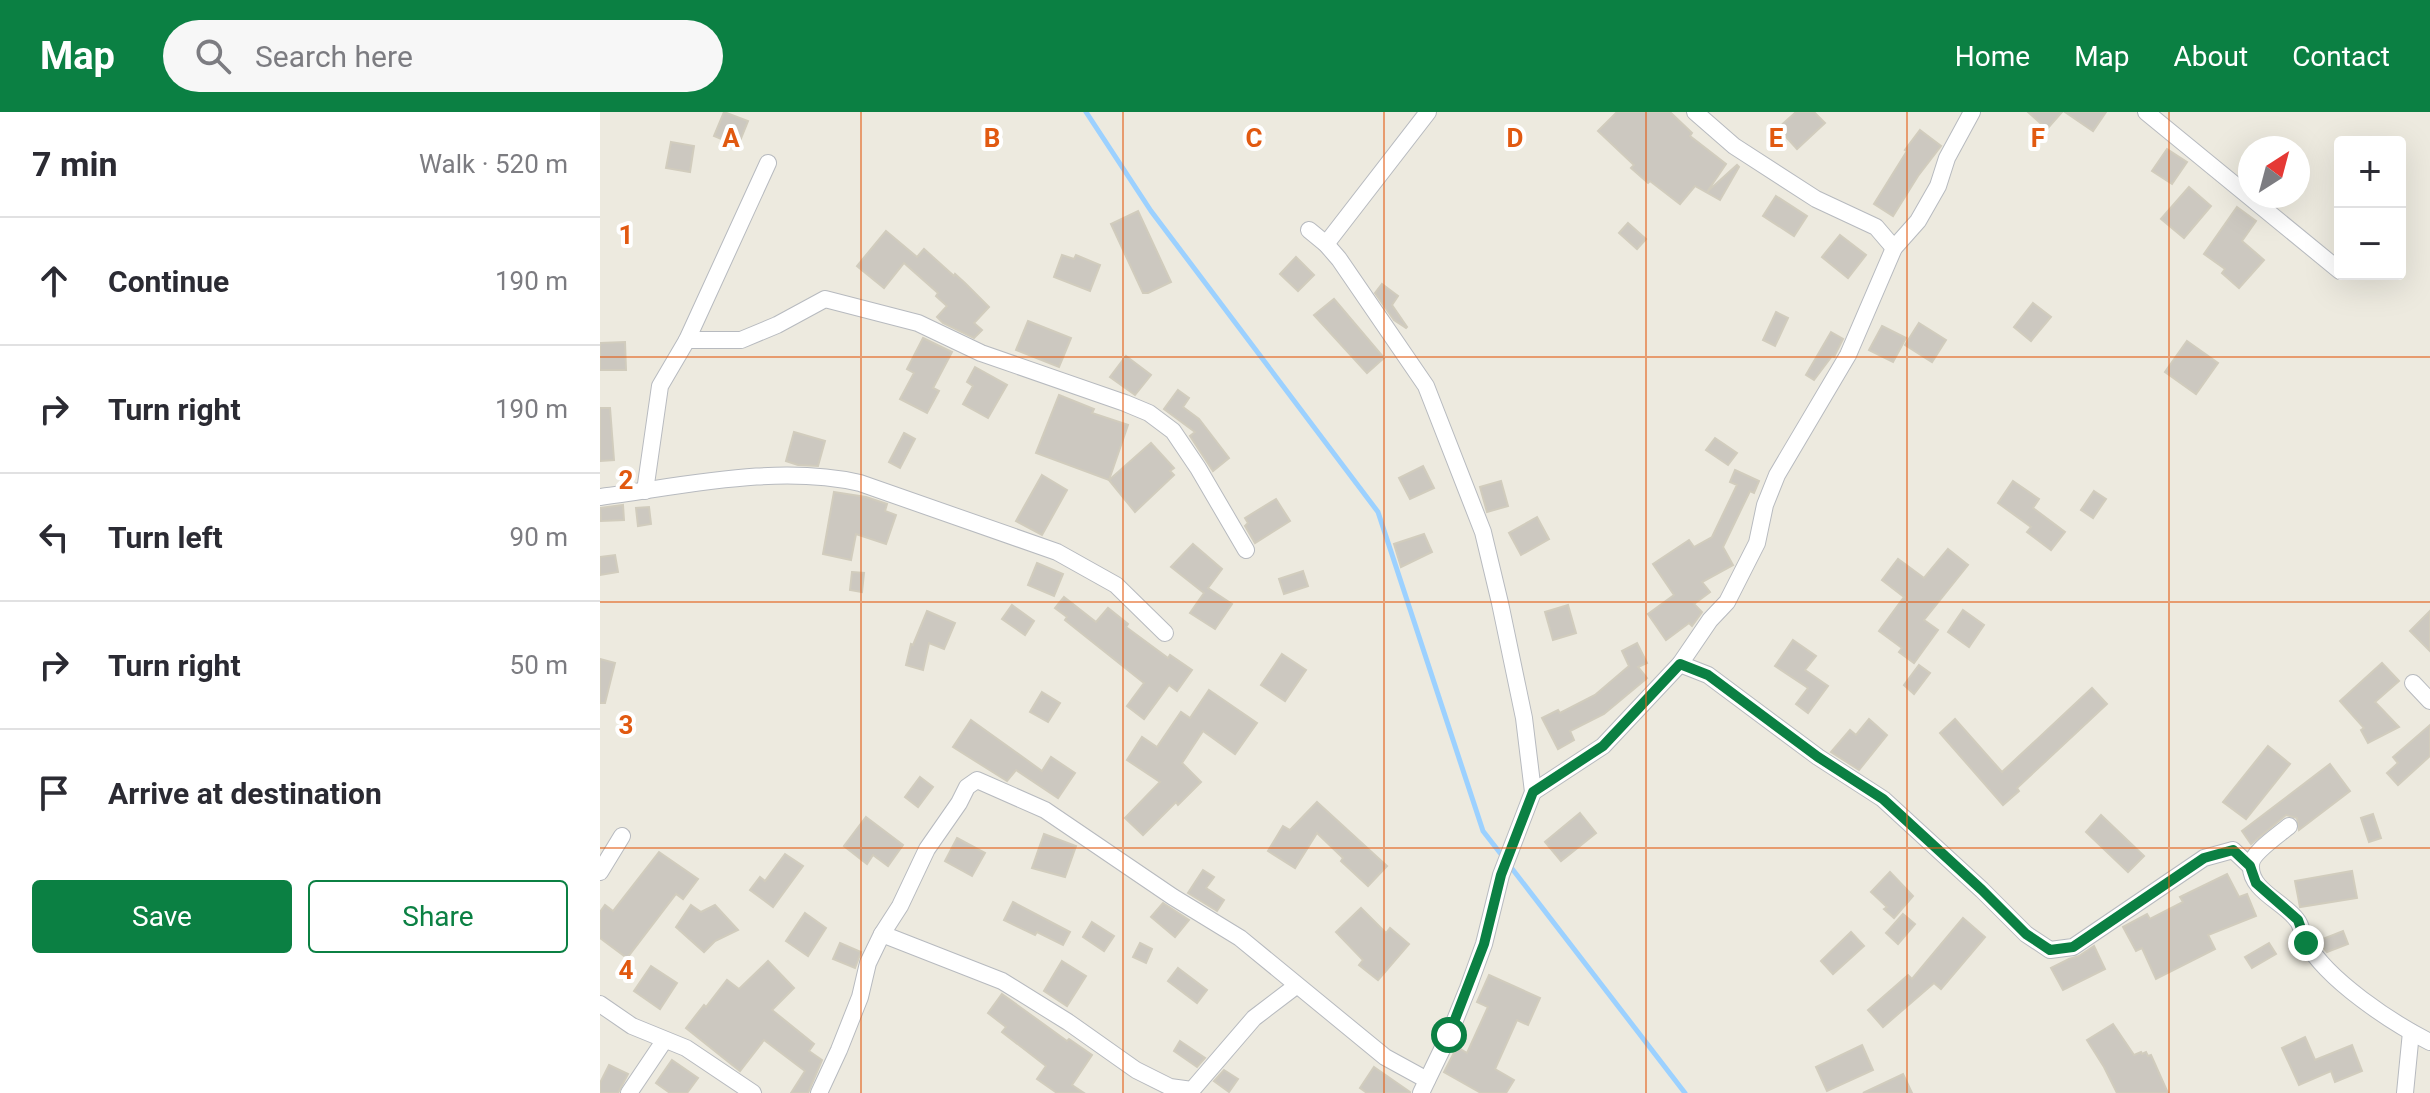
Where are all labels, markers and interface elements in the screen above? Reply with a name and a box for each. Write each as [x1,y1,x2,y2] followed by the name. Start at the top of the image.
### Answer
[163,20,723,92] search box
[40,34,115,78] text: Map
[191,34,235,78] icon: search
[255,39,413,74] text: Search here
[1955,40,2030,73] text: Home
[2074,40,2130,73] text: Map
[2174,40,2248,73] text: About
[2292,40,2390,73] text: Contact
[722,123,740,153] text: A
[984,123,1000,153] text: B
[1245,123,1263,153] text: C
[1507,123,1523,153] text: D
[1769,123,1784,153] text: E
[2031,123,2045,153] text: F
[2238,136,2310,208] north arrow
[2334,136,2406,280] map controls
[2334,136,2406,208] button: +
[32,144,117,184] text: 7 min
[419,149,568,179] text: Walk · 520 m
[2334,208,2406,280] button: −
[619,220,633,250] text: 1
[32,259,76,303] icon: ahead
[108,264,229,299] text: Continue
[495,266,568,296] text: 190 m
[32,387,76,431] icon: right
[108,392,241,427] text: Turn right
[495,394,568,424] text: 190 m
[619,465,633,495] text: 2
[32,515,76,559] icon: left
[108,520,223,555] text: Turn left
[510,522,568,552] text: 90 m
[32,643,76,687] icon: right
[108,648,241,683] text: Turn right
[510,650,568,680] text: 50 m
[619,710,633,740] text: 3
[32,771,76,815] icon: arrive
[108,776,382,811] text: Arrive at destination
[32,880,292,953] button: Save
[308,880,568,953] button: Share
[2288,925,2324,961] route end
[619,955,634,985] text: 4
[1431,1017,1467,1053] route start

